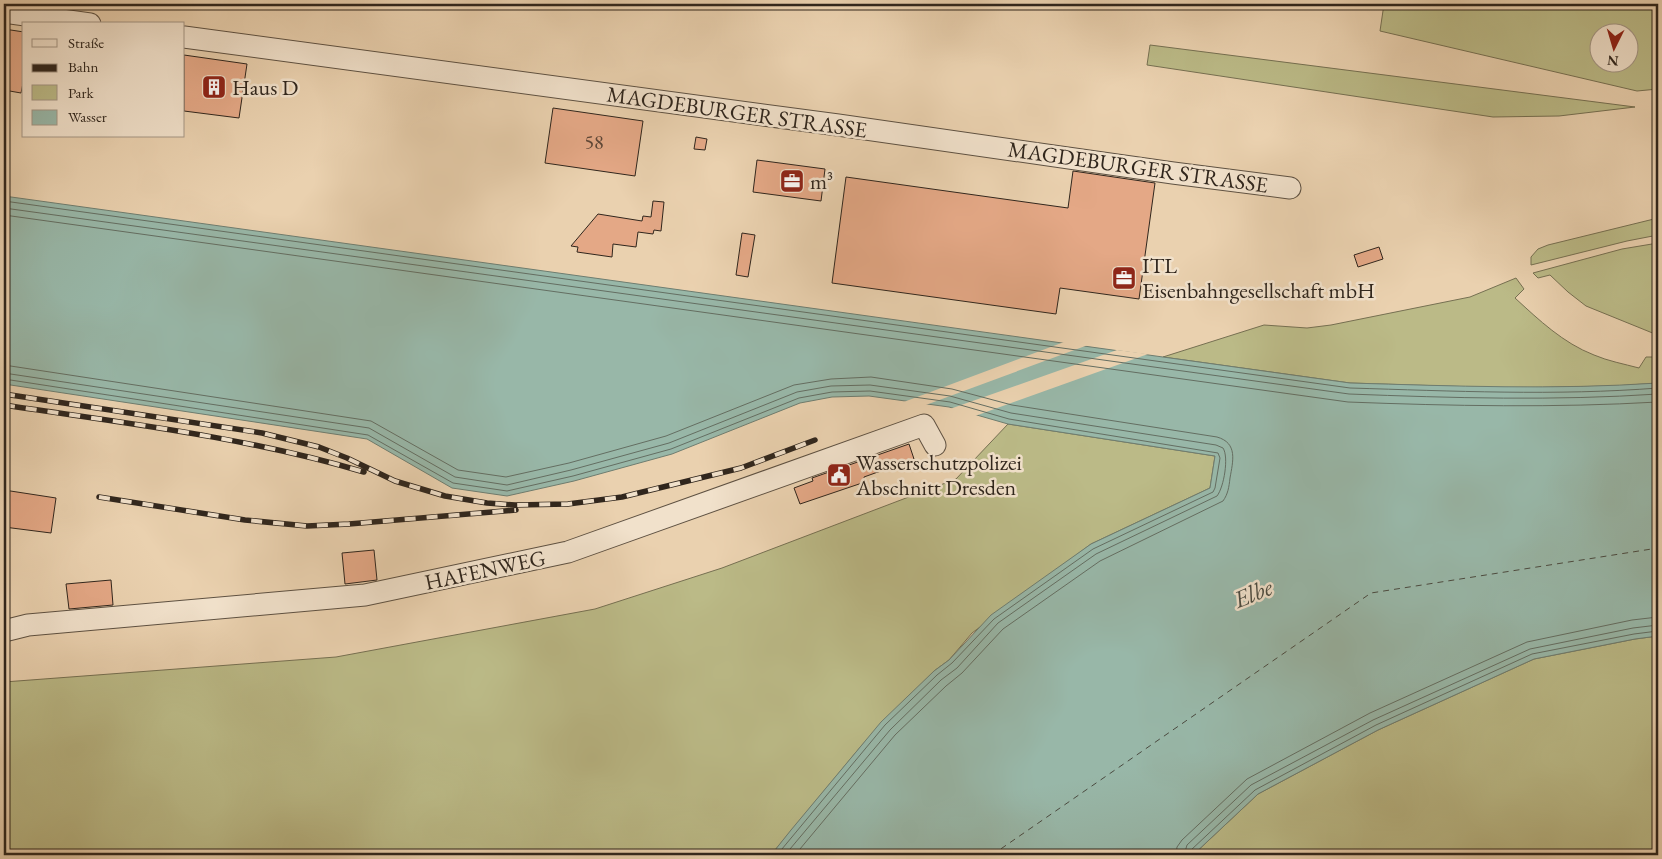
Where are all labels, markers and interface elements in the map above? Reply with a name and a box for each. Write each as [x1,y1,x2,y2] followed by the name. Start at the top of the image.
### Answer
[22,22,185,138] legend
[1590,22,1640,72] north arrow
[68,33,104,52] text: Straße
[1606,51,1619,70] text: N
[68,57,99,76] text: Bahn
[232,73,298,102] place label: Haus D
[201,74,227,100] building icon: Haus D
[605,79,869,145] street label: MAGDEBURGER STRASSE
[68,83,95,102] text: Park
[68,107,107,126] text: Wasser
[584,129,604,155] house number: 58
[1006,134,1270,200] street label: MAGDEBURGER STRASSE
[810,167,833,196] place label: m³
[779,168,805,194] office icon: m³
[1142,251,1375,305] place label: ITL Eisenbahngesellschaft mbH
[1111,265,1137,291] office icon: ITL Eisenbahngesellschaft mbH
[855,448,1022,502] place label: Wasserschutzpolizei Abschnitt Dresden
[826,462,852,488] public building icon: Wasserschutzpolizei Abschnitt Dresden
[422,543,548,597] street label: HAFENWEG
[1228,571,1278,615] water label: Elbe

